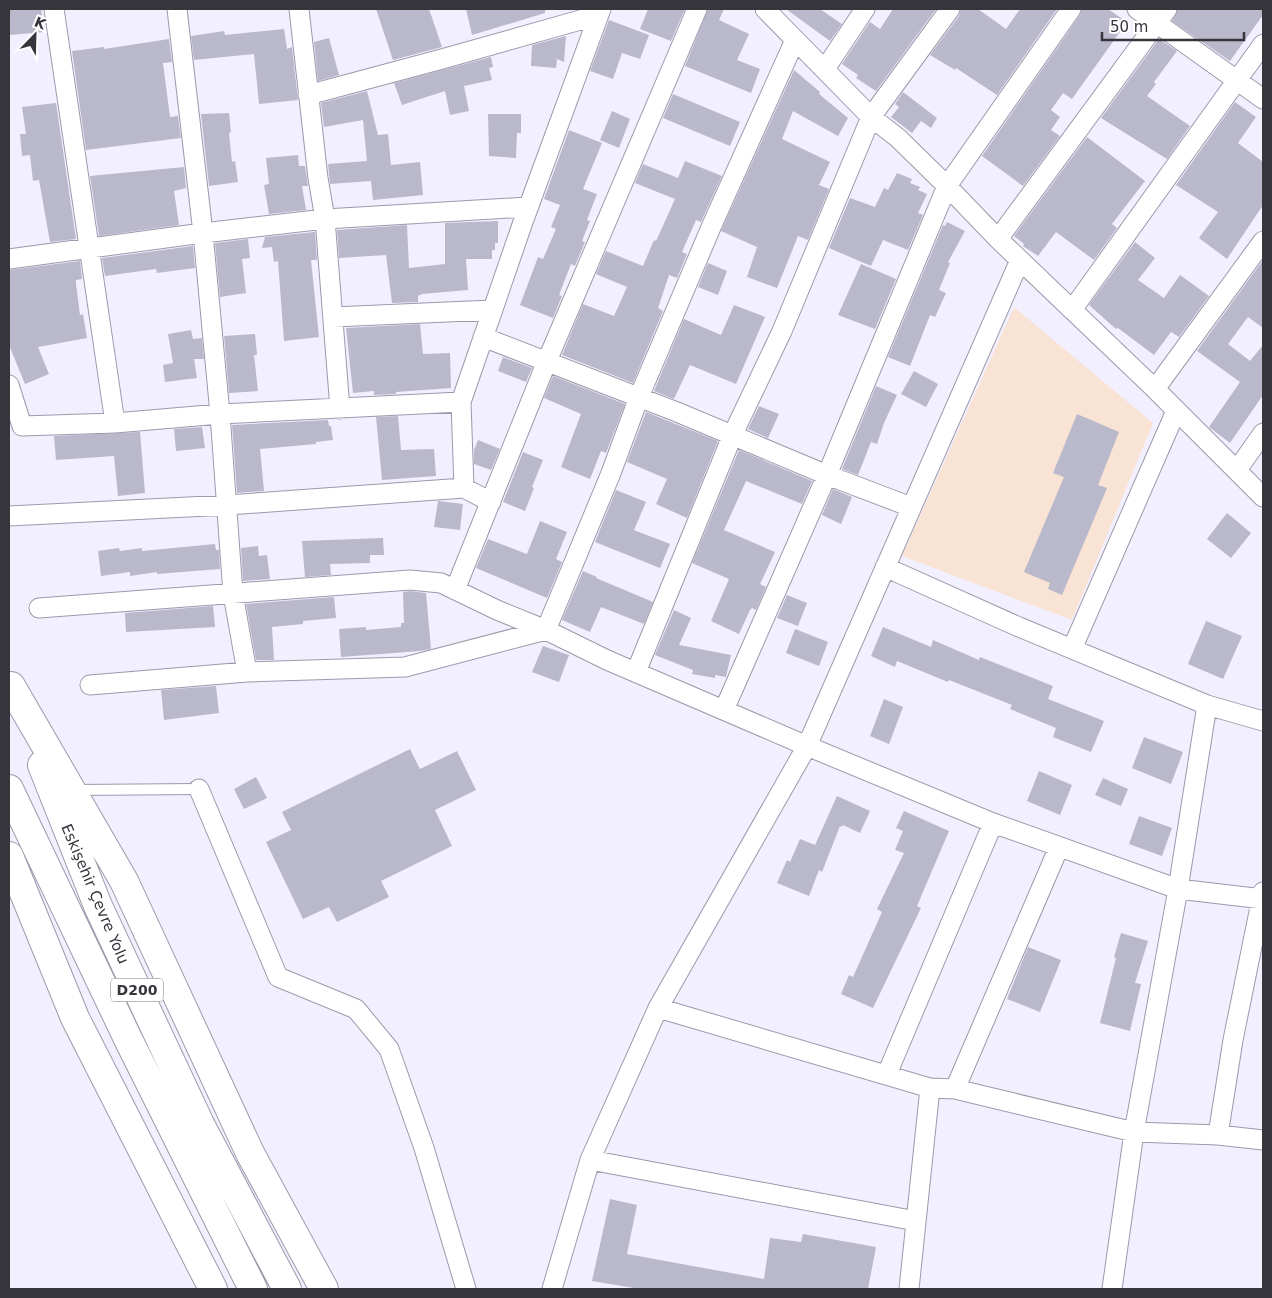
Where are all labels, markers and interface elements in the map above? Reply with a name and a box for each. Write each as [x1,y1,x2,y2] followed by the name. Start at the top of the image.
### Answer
[10,10,60,60] north arrow
[1102,10,1244,42] scale bar
[32,14,49,33] text: K
[1110,18,1148,36] text: 50 m
[57,821,133,967] street label: Eskişehir Çevre Yolu
[111,978,163,1002] road number: D200

